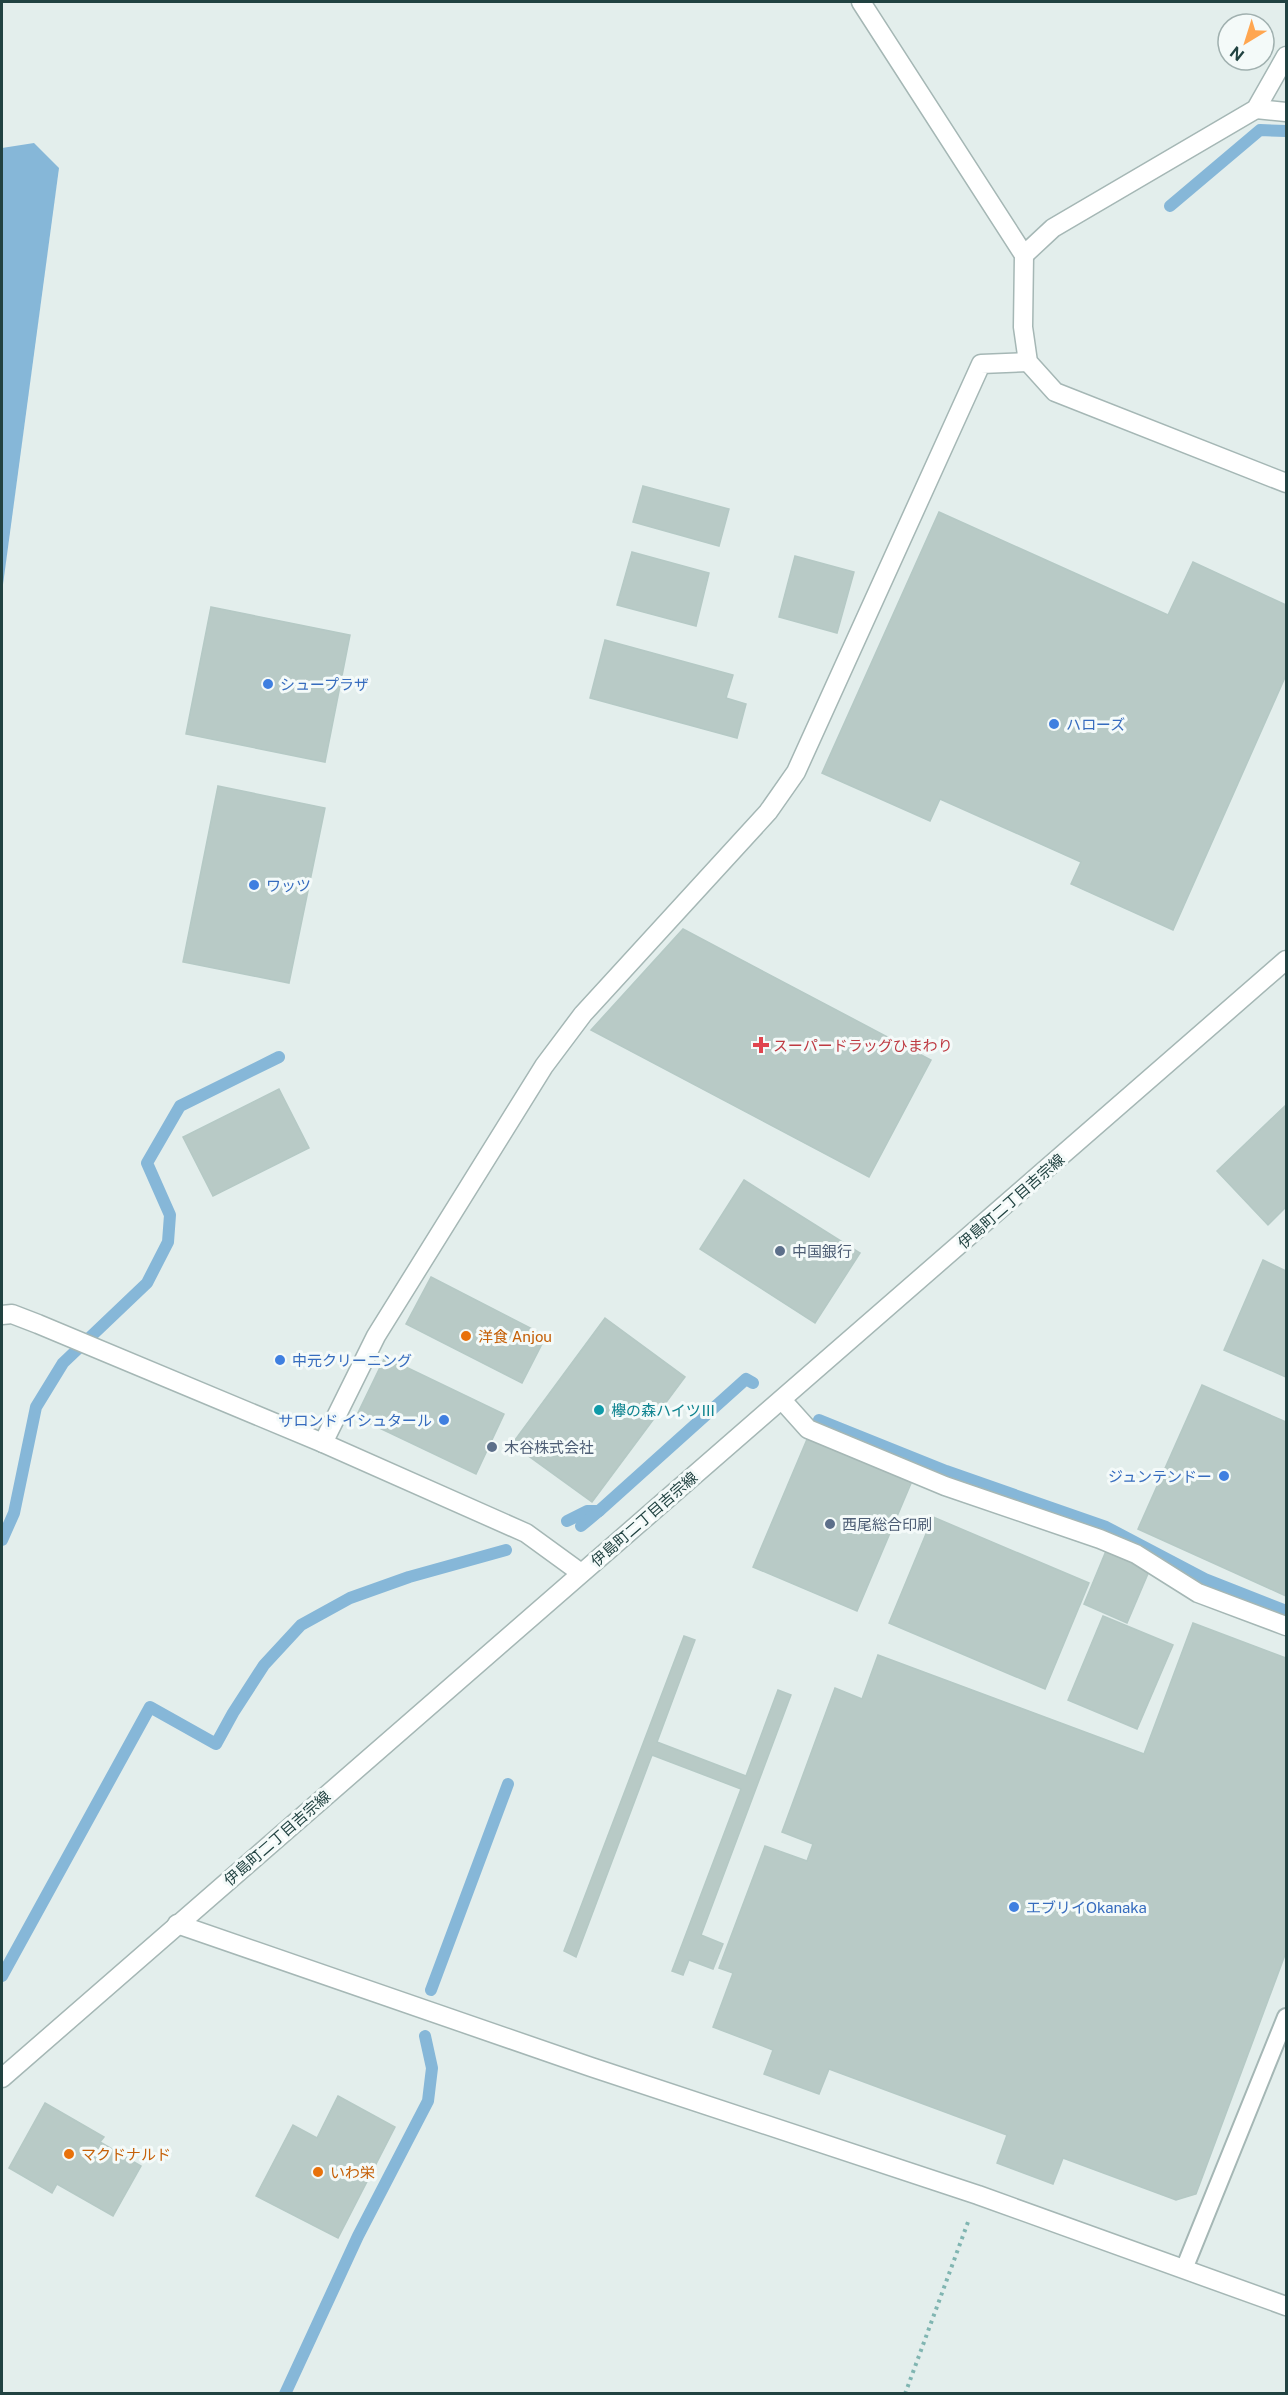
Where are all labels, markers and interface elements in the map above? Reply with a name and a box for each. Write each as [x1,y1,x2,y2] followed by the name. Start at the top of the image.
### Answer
[1216,12,1276,72] north arrow
[1226,42,1248,65] text: N
[280,676,369,693] place label: シュープラザ
[261,677,275,691] marker: シュープラザ
[1066,716,1125,733] place label: ハローズ
[1047,717,1061,731] marker: ハローズ
[266,877,311,894] place label: ワッツ
[247,878,261,892] marker: ワッツ
[773,1037,953,1054] place label: スーパードラッグひまわり
[754,1038,768,1052] marker: スーパードラッグひまわり
[954,1150,1068,1252] street label: 伊島町二丁目吉宗線
[792,1243,852,1260] place label: 中国銀行
[773,1244,787,1258] marker: 中国銀行
[478,1328,552,1345] place label: 洋食 Anjou
[459,1329,473,1343] marker: 洋食 Anjou
[292,1352,412,1369] place label: 中元クリーニング
[273,1353,287,1367] marker: 中元クリーニング
[611,1402,716,1419] place label: 欅の森ハイツⅢ
[592,1403,606,1417] marker: 欅の森ハイツⅢ
[278,1412,432,1429] place label: サロンド イシュタール
[437,1413,451,1427] marker: サロンド イシュタール
[504,1439,594,1456] place label: 木谷株式会社
[485,1440,499,1454] marker: 木谷株式会社
[587,1468,701,1570] street label: 伊島町二丁目吉宗線
[1108,1468,1212,1485] place label: ジュンテンドー
[1217,1469,1231,1483] marker: ジュンテンドー
[842,1516,932,1533] place label: 西尾総合印刷
[823,1517,837,1531] marker: 西尾総合印刷
[220,1787,334,1889] street label: 伊島町二丁目吉宗線
[1026,1899,1147,1916] place label: エブリイOkanaka
[1007,1900,1021,1914] marker: エブリイOkanaka
[81,2146,171,2163] place label: マクドナルド
[62,2147,76,2161] marker: マクドナルド
[330,2164,375,2181] place label: いわ栄
[311,2165,325,2179] marker: いわ栄

